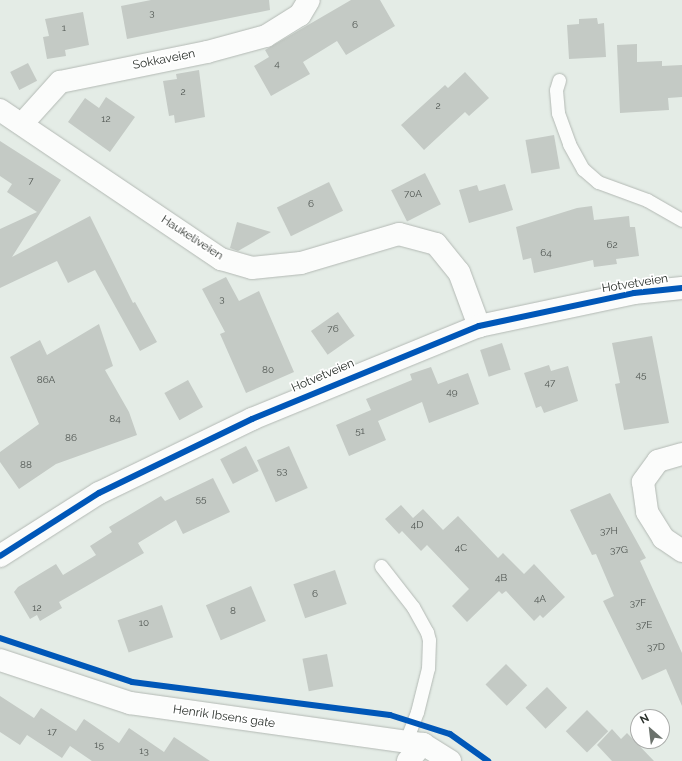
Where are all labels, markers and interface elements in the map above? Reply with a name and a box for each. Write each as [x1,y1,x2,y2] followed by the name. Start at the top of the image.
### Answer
[149,7,155,19] house number: 3
[352,19,358,31] house number: 6
[62,22,66,34] house number: 1
[132,47,196,73] street label: Sokkaveien
[274,58,280,70] house number: 4
[180,86,186,98] house number: 2
[435,100,441,112] house number: 2
[101,113,111,125] house number: 12
[28,175,34,187] house number: 7
[404,188,422,200] house number: 70A
[308,198,314,210] house number: 6
[158,213,226,263] street label: Haukeliveien
[606,239,618,251] house number: 62
[540,247,552,259] house number: 64
[601,272,669,296] street label: Hotvetveien
[219,293,225,305] house number: 3
[327,323,339,335] house number: 76
[289,356,357,396] street label: Hotvetveien
[262,364,274,376] house number: 80
[636,369,646,381] house number: 45
[37,374,55,386] house number: 86A
[545,377,555,389] house number: 47
[446,386,458,398] house number: 49
[109,413,121,425] house number: 84
[355,425,365,437] house number: 51
[65,432,77,444] house number: 86
[20,459,32,471] house number: 88
[277,465,287,477] house number: 53
[196,493,206,505] house number: 55
[411,519,423,531] house number: 4D
[600,525,618,537] house number: 37H
[455,542,467,554] house number: 4C
[610,544,628,556] house number: 37G
[495,572,507,584] house number: 4B
[312,588,318,600] house number: 6
[534,593,546,605] house number: 4A
[630,597,646,609] house number: 37F
[32,602,42,614] house number: 12
[230,605,236,617] house number: 8
[139,617,149,629] house number: 10
[636,619,652,631] house number: 37E
[647,641,665,653] house number: 37D
[172,703,276,731] street label: Henrik Ibsens gate
[630,709,670,749] north arrow
[638,711,651,727] text: N
[47,726,57,738] house number: 17
[94,739,104,751] house number: 15
[139,745,149,757] house number: 13

